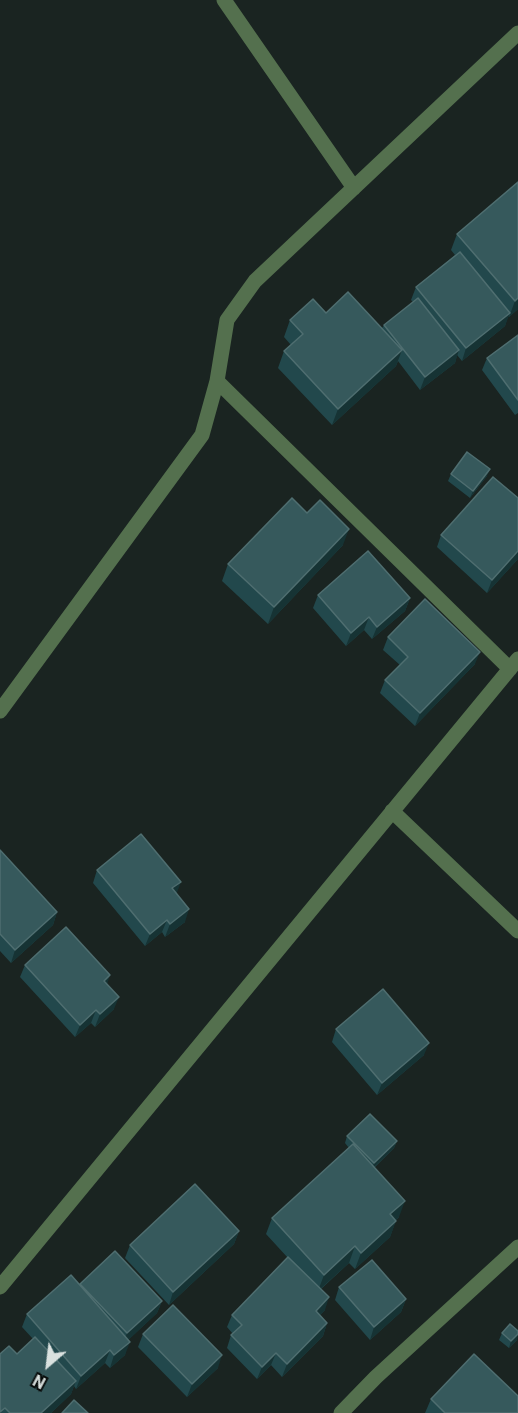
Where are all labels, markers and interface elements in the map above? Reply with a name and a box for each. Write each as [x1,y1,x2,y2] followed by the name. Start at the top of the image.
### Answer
[18,1335,78,1395] north arrow
[30,1370,49,1392] text: N

